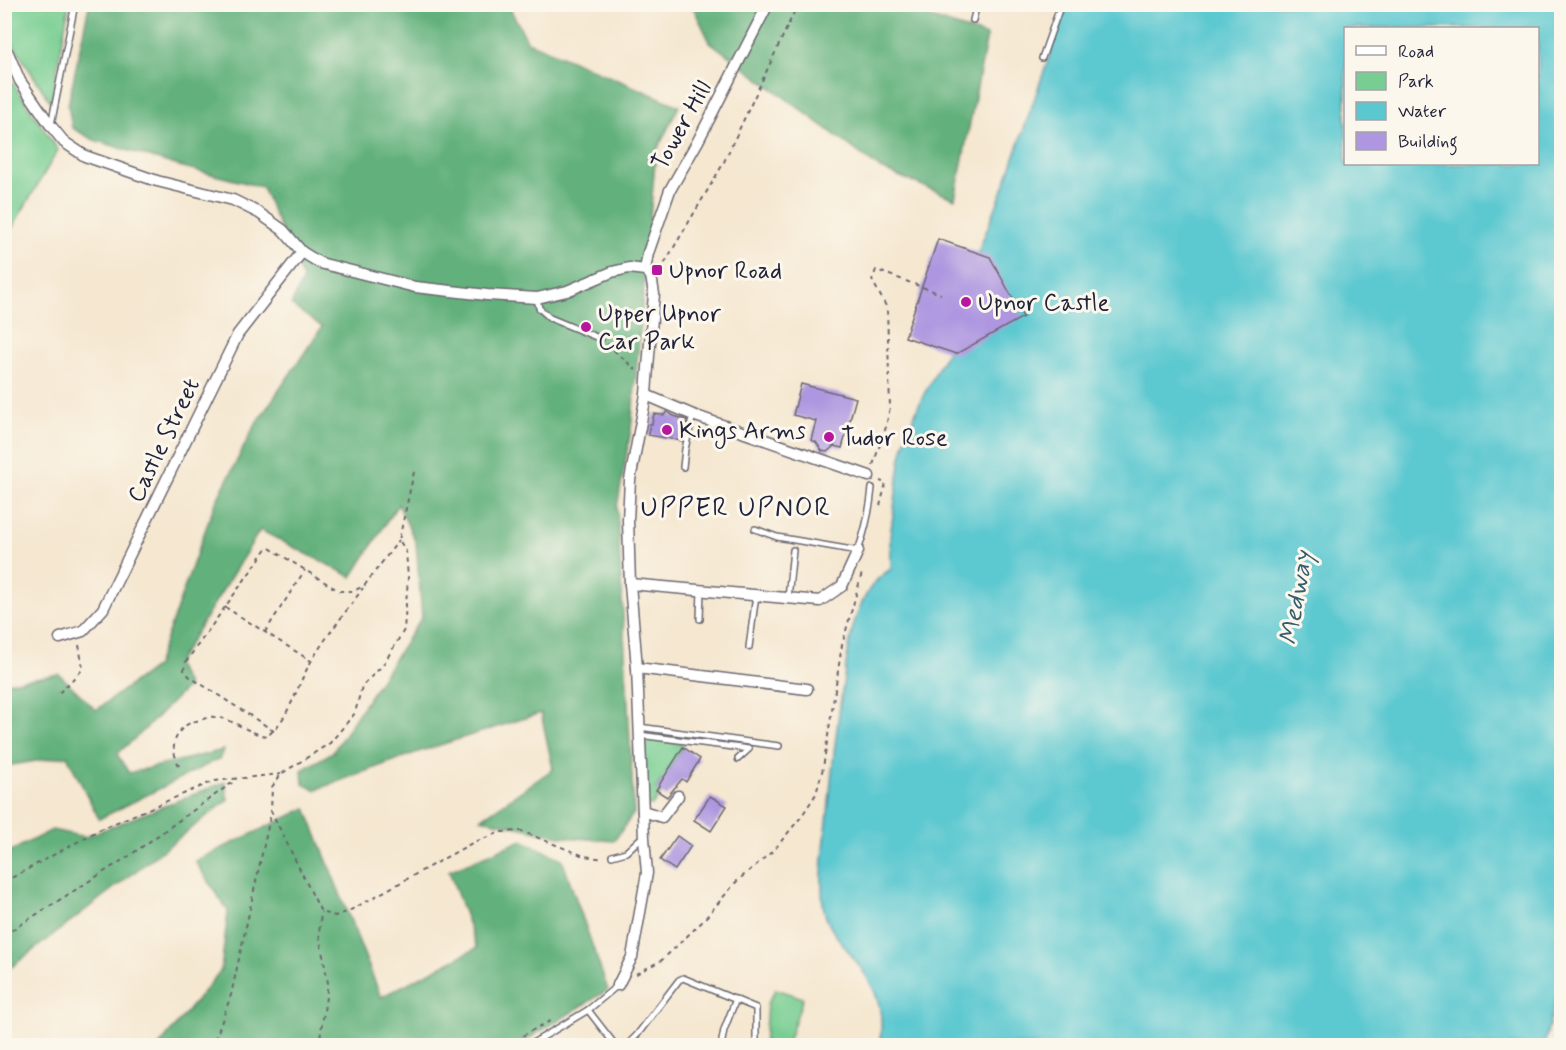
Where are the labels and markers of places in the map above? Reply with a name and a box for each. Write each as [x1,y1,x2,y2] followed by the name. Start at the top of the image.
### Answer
[669,256,782,287] place label: Upnor Road
[650,263,664,277] marker: Upnor Road
[978,288,1110,319] place label: Upnor Castle
[959,295,973,309] marker: Upnor Castle
[598,299,722,358] place label: Upper Upnor Car Park
[579,320,593,334] marker: Upper Upnor Car Park
[679,416,806,449] place label: Kings Arms
[660,423,674,437] marker: Kings Arms
[841,423,948,454] place label: Tudor Rose
[822,430,836,444] marker: Tudor Rose

